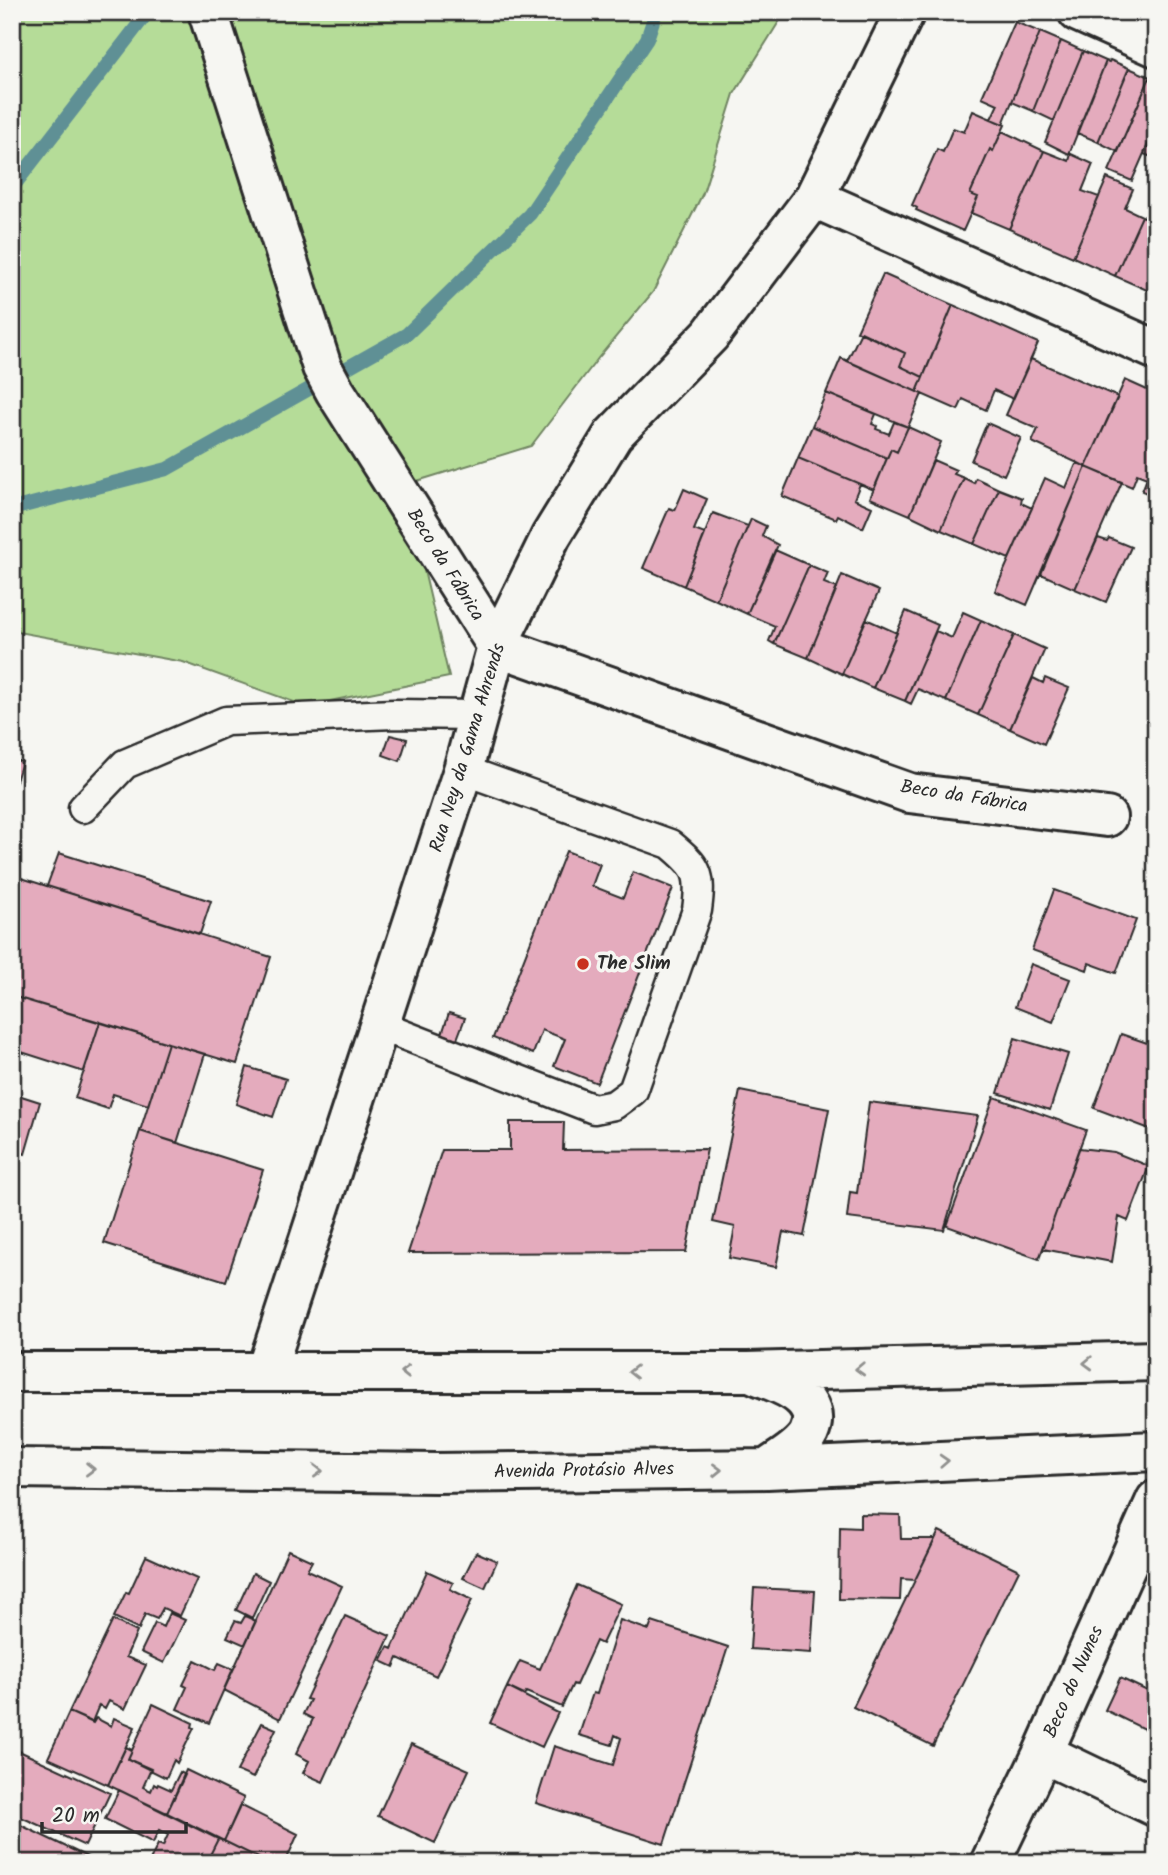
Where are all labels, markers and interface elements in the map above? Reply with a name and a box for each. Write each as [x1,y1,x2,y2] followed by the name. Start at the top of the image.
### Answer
[398,503,492,627] street label: Beco da Fábrica
[422,640,514,856] street label: Rua Ney da Gama Ahrends
[898,772,1030,822] street label: Beco da Fábrica
[597,949,671,979] place label: The Slim
[575,956,591,972] marker: The Slim
[1082,1356,1093,1371] one-way arrow
[854,1362,865,1377] one-way arrow
[399,1364,410,1379] one-way arrow
[627,1364,637,1380] one-way arrow
[939,1453,950,1468] one-way arrow
[494,1454,674,1488] street label: Avenida Protásio Alves
[85,1461,96,1477] one-way arrow
[712,1462,722,1478] one-way arrow
[312,1464,323,1479] one-way arrow
[1036,1621,1112,1743] street label: Beco do Nunes
[42,1791,186,1835] scale bar
[52,1800,100,1833] text: 20 m

